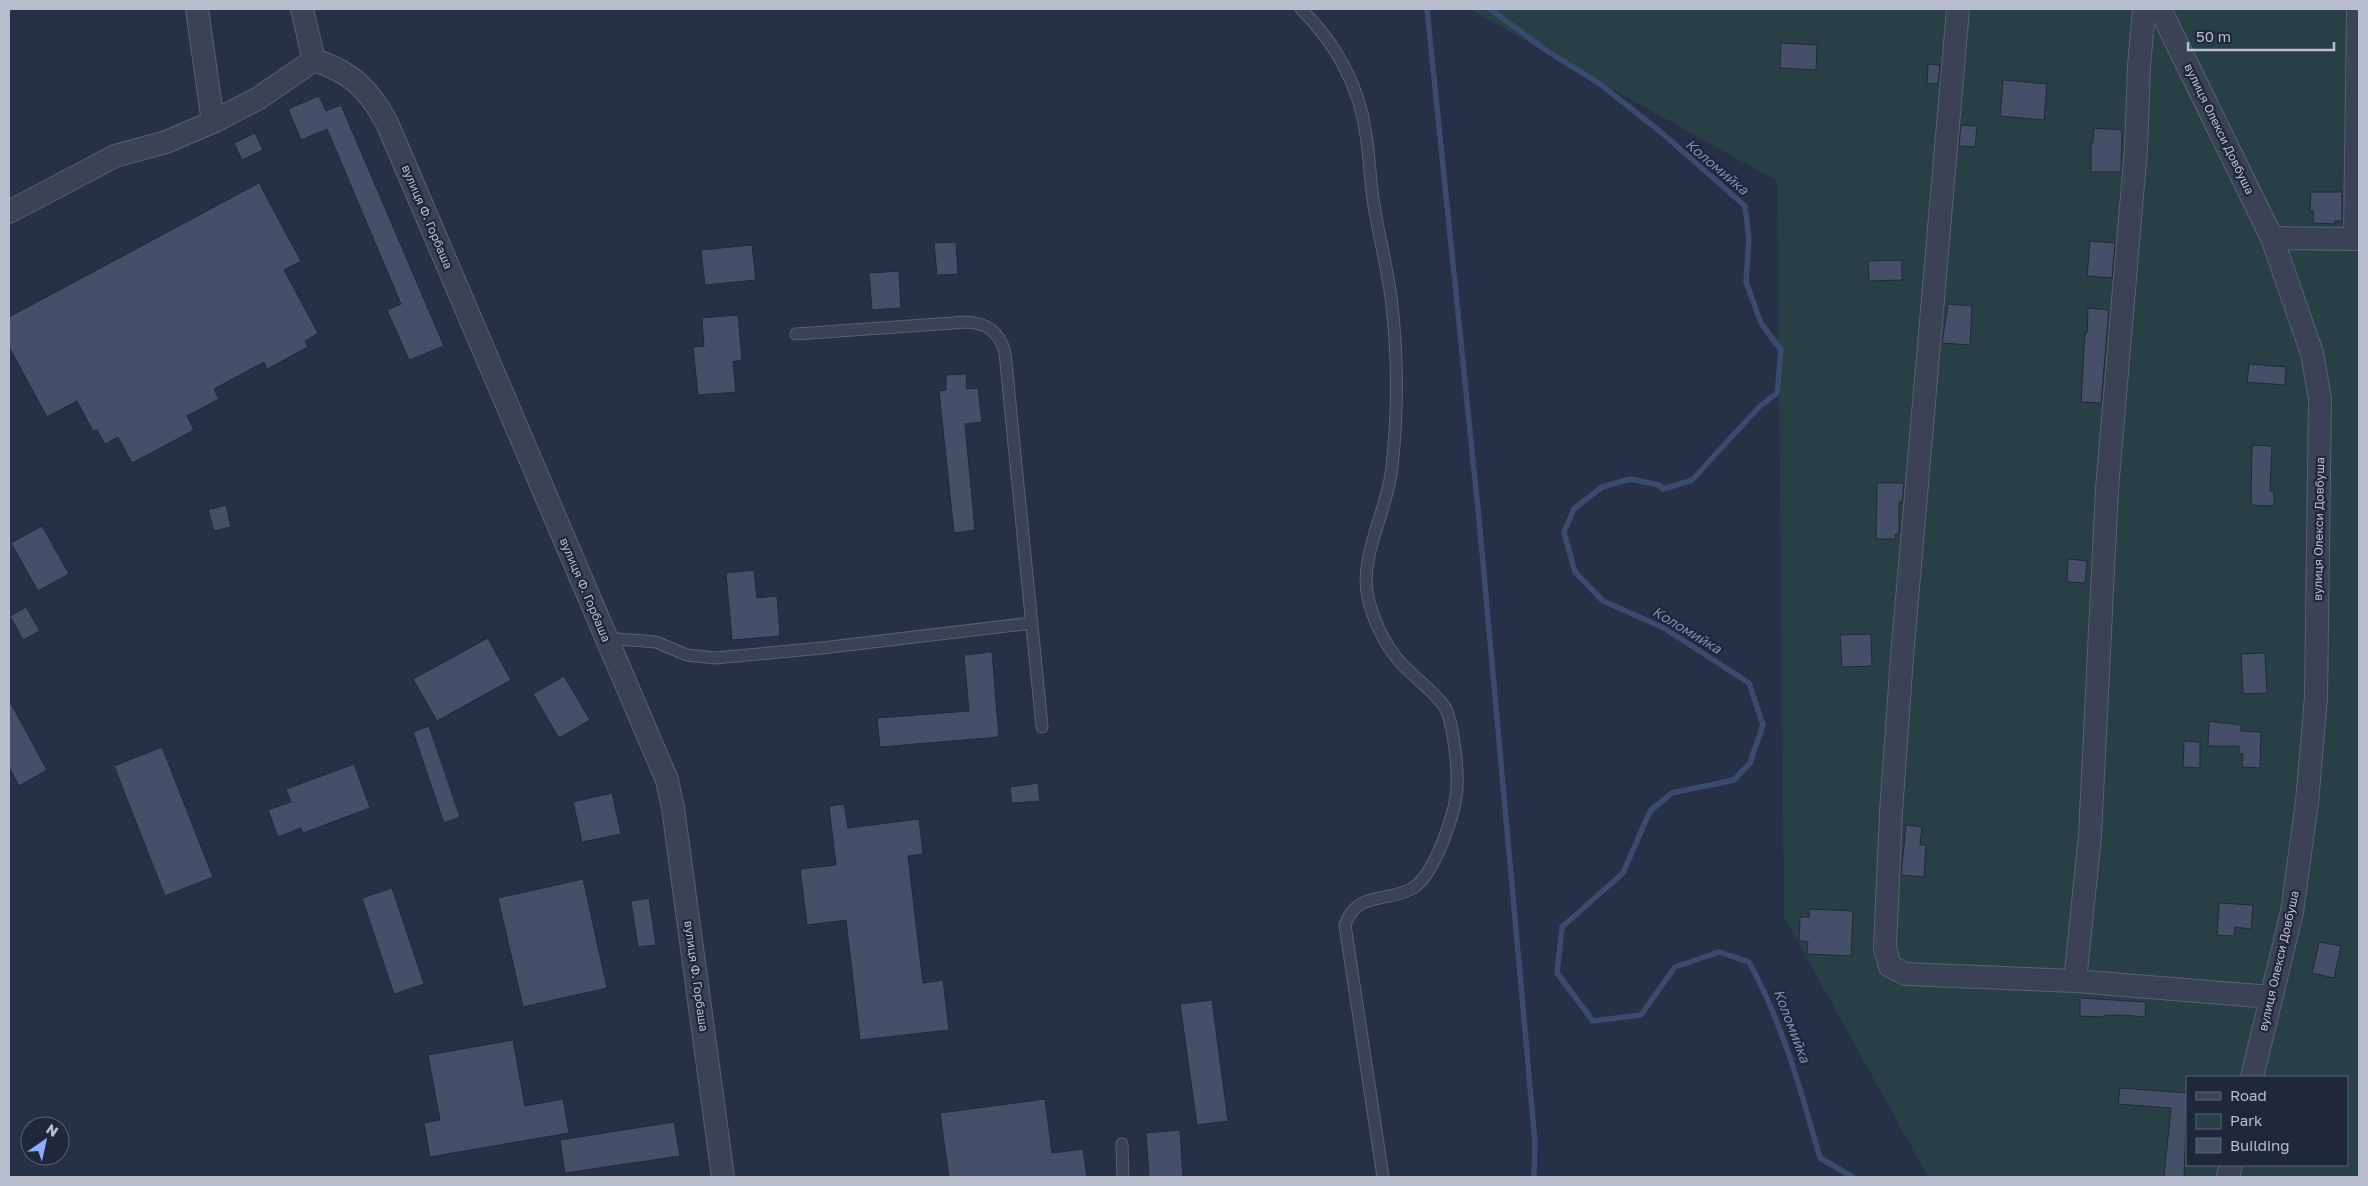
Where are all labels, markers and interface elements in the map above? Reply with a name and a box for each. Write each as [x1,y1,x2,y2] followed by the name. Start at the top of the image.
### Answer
[2188,20,2334,52] scale bar
[2196,27,2231,45] text: 50 m
[2181,61,2258,197] street label: вулиця Олекси Довбуша
[1682,135,1753,199] water label: Коломийка
[399,162,456,271] street label: вулиця Ф. Горбаша
[2310,457,2327,601] street label: вулиця Олекси Довбуша
[557,535,614,644] street label: вулиця Ф. Горбаша
[1650,602,1726,657] water label: Коломийка
[2255,889,2302,1033] street label: вулиця Олекси Довбуша
[681,920,712,1032] street label: вулиця Ф. Горбаша
[1771,987,1815,1066] water label: Коломийка
[2186,1076,2348,1166] legend
[2230,1086,2267,1104] text: Road
[2230,1111,2263,1129] text: Park
[20,1116,70,1166] north arrow
[43,1120,62,1140] text: N
[2230,1136,2290,1154] text: Building

